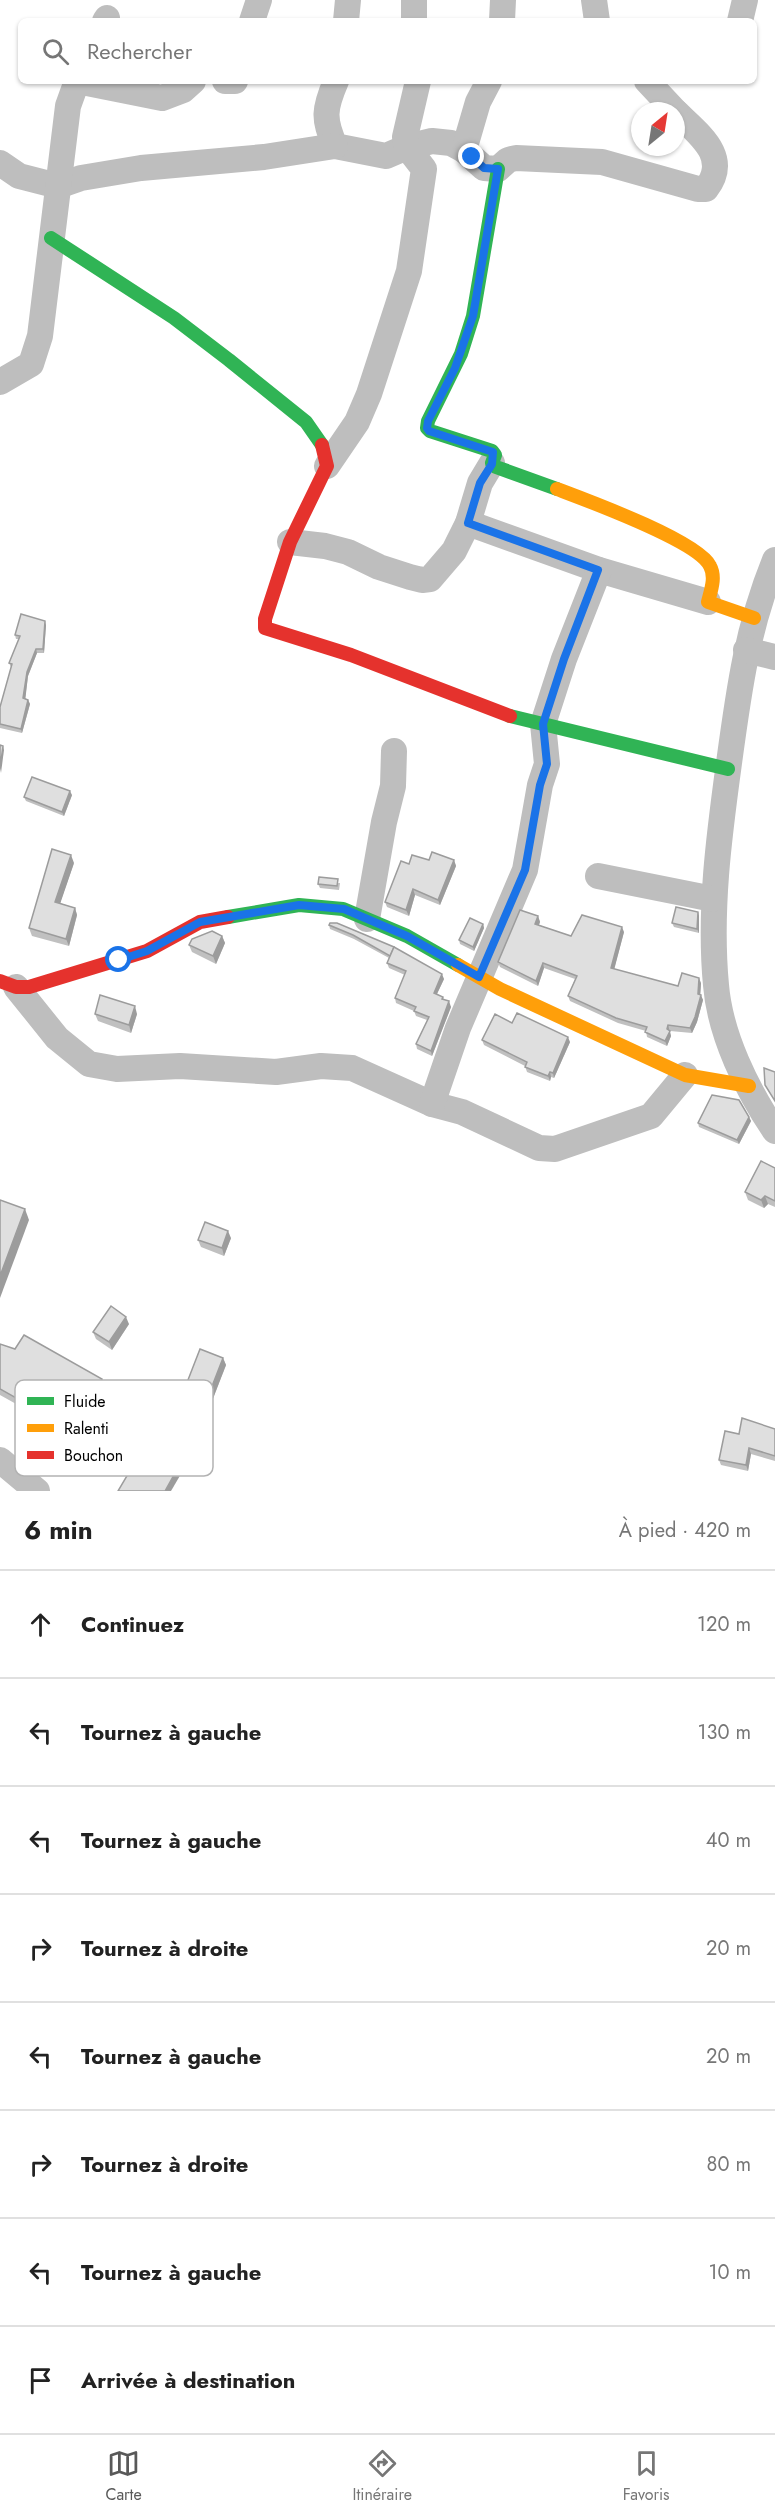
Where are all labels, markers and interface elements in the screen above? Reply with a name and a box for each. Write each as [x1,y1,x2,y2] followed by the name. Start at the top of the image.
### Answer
[18,18,757,84] search box
[39,35,72,68] icon: search
[87,35,192,67] text: Rechercher
[631,102,685,156] north arrow
[458,143,484,169] route end
[105,946,131,972] route start
[15,1380,213,1476] legend
[64,1390,106,1413] text: Fluide
[64,1417,109,1440] text: Ralenti
[64,1444,123,1467] text: Bouchon
[24,1511,93,1549] text: 6 min
[619,1516,751,1545] text: À pied · 420 m
[24,1608,57,1641] icon: ahead
[81,1608,184,1640] text: Continuez
[697,1610,751,1639] text: 120 m
[24,1716,57,1749] icon: left
[81,1716,261,1748] text: Tournez à gauche
[697,1718,751,1747] text: 130 m
[24,1824,57,1857] icon: left
[81,1824,261,1856] text: Tournez à gauche
[706,1826,751,1855] text: 40 m
[24,1932,57,1965] icon: right
[81,1932,248,1964] text: Tournez à droite
[706,1934,751,1963] text: 20 m
[24,2040,57,2073] icon: left
[81,2040,261,2072] text: Tournez à gauche
[706,2042,751,2071] text: 20 m
[24,2148,57,2181] icon: right
[81,2148,248,2180] text: Tournez à droite
[706,2150,751,2179] text: 80 m
[24,2256,57,2289] icon: left
[81,2256,261,2288] text: Tournez à gauche
[708,2258,751,2287] text: 10 m
[24,2364,57,2397] icon: arrive
[81,2364,295,2396] text: Arrivée à destination
[105,2447,142,2506] tab: Carte
[353,2447,412,2506] tab: Itinéraire
[623,2447,670,2506] tab: Favoris

